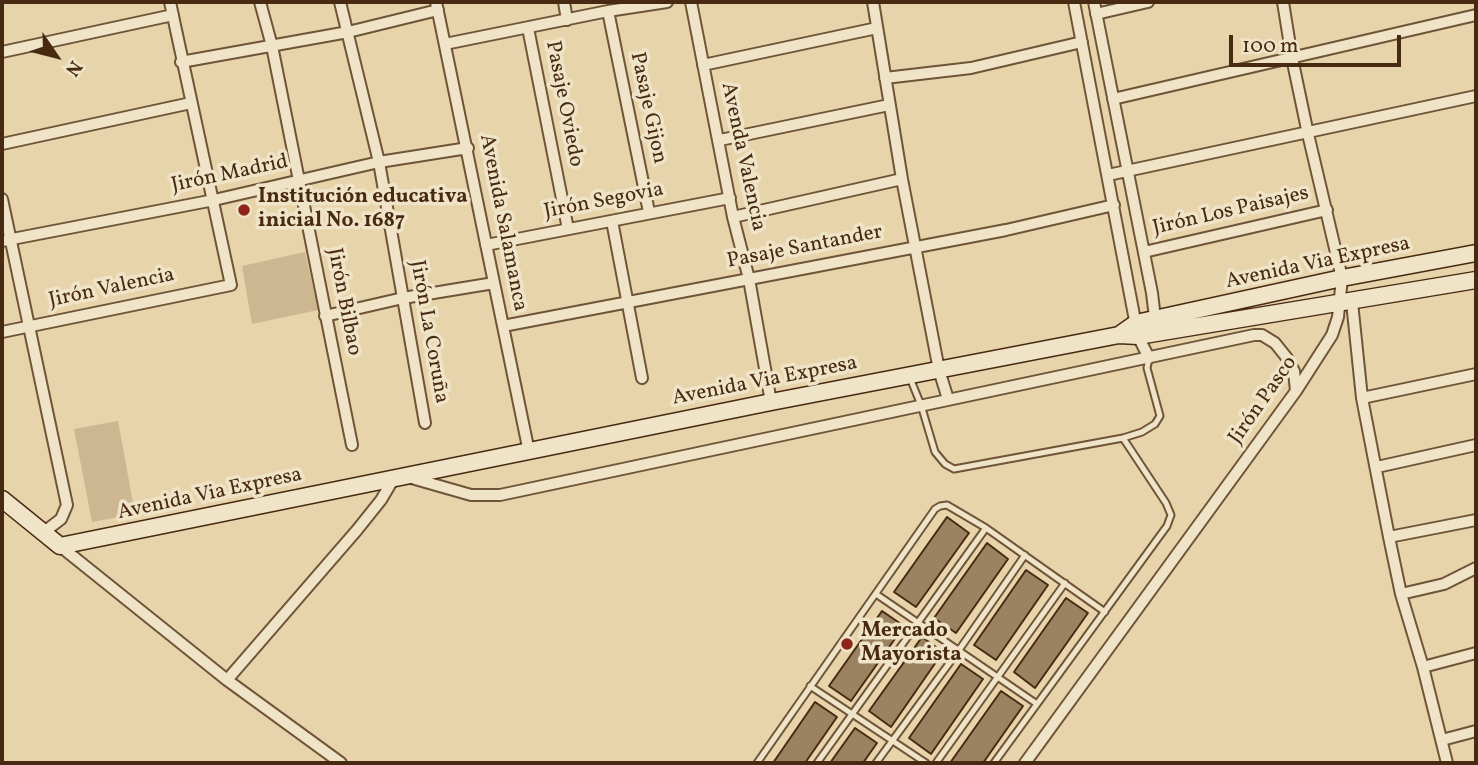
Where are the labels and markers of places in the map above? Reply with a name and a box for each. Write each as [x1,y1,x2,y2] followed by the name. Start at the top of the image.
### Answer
[258,185,468,235] place label: Institución educativa inicial No. 1687
[236,202,252,218] marker: Institución educativa inicial No. 1687
[861,619,962,669] place label: Mercado Mayorista
[839,636,855,652] marker: Mercado Mayorista

